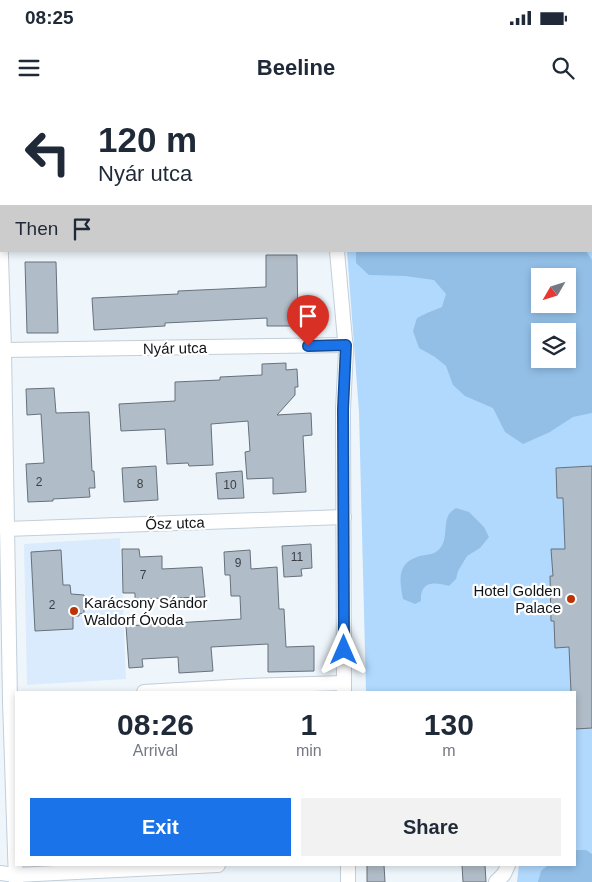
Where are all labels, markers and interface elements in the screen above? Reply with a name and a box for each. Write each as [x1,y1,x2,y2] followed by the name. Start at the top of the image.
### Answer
[25,7,74,28] text: 08:25
[15,54,43,82] icon: menu
[549,54,577,82] icon: search
[257,55,335,80] text: Beeline
[15,120,80,185] icon: left
[98,120,197,159] text: 120 m
[98,161,192,186] text: Nyár utca
[68,215,96,243] icon: arrive
[15,218,58,239] text: Then
[531,268,576,312] north arrow
[531,268,576,368] map controls
[287,295,329,346] pin
[294,302,322,330] icon: arrive
[531,323,576,368] button: layers
[143,339,208,357] street label: Nyár utca
[36,475,43,489] house number: 2
[137,477,144,491] house number: 8
[223,478,237,492] house number: 10
[145,513,206,533] street label: Ősz utca
[291,550,304,564] house number: 11
[235,556,242,570] house number: 9
[140,568,147,582] house number: 7
[473,582,561,616] place label: Hotel Golden Palace
[565,593,577,605] marker: Hotel Golden Palace
[84,594,207,628] place label: Karácsony Sándor Waldorf Óvoda
[49,598,56,612] house number: 2
[68,605,80,617] marker: Karácsony Sándor Waldorf Óvoda
[317,623,369,675] position arrow
[117,708,194,741] text: 08:26
[300,708,317,741] text: 1
[424,708,474,741] text: 130
[133,742,178,759] text: Arrival
[296,742,322,759] text: min
[442,742,455,759] text: m
[30,798,291,856] button: Exit
[301,798,561,856] button: Share

